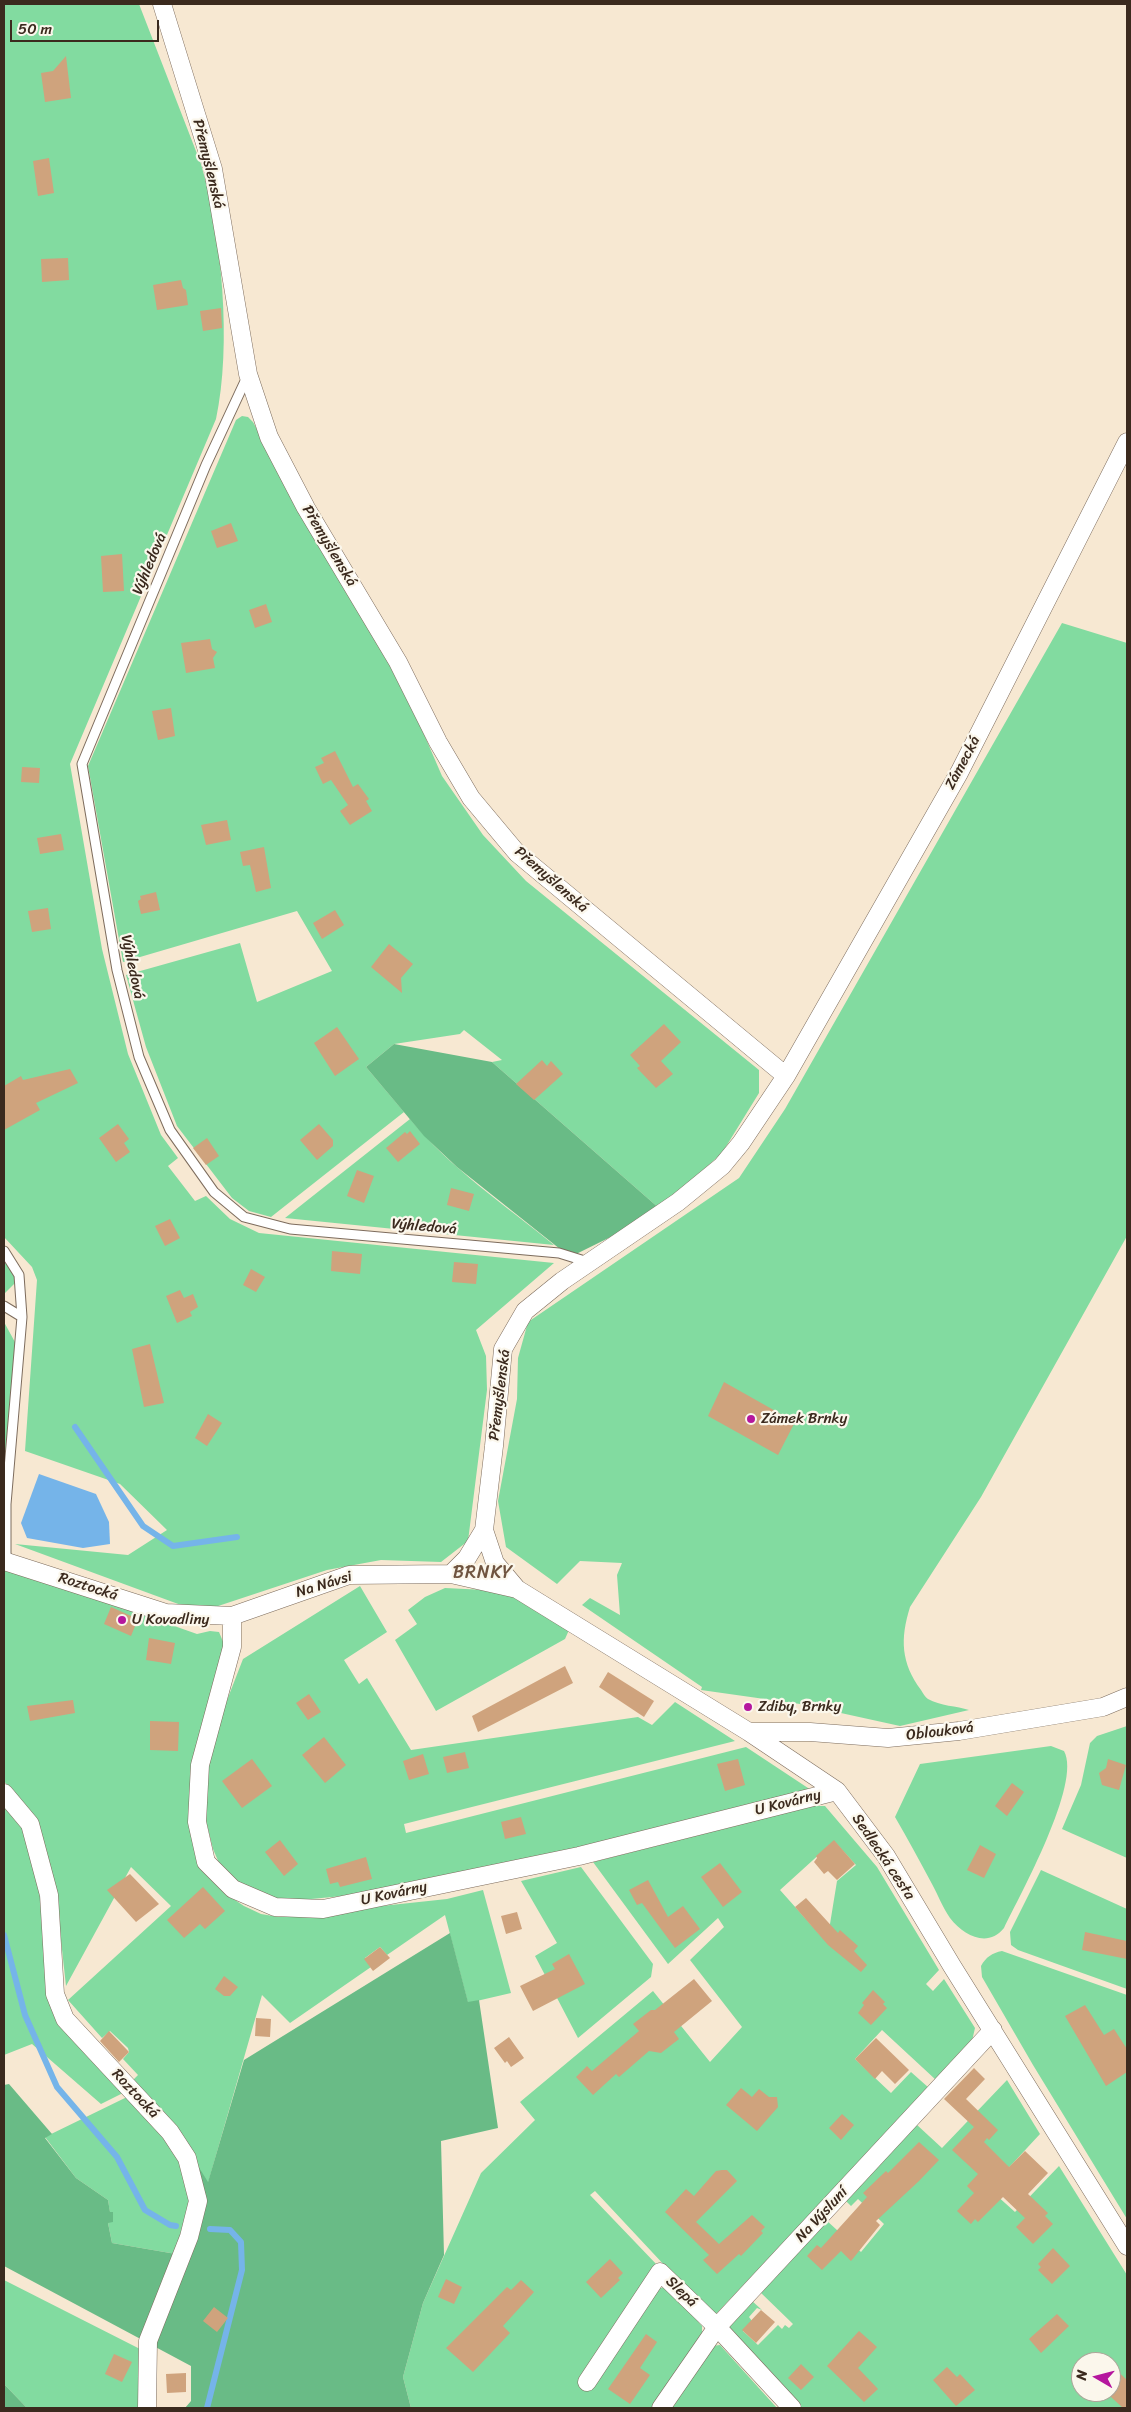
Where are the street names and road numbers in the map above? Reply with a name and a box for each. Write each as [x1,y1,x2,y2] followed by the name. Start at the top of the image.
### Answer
[188,117,228,211] street label: Přemyšlenská
[298,502,360,590] street label: Přemyšlenská
[129,530,171,598] street label: Výhledová
[941,733,985,793] street label: Zámecká
[511,843,591,917] street label: Přemyšlenská
[116,933,148,1001] street label: Výhledová
[391,1215,457,1239] street label: Výhledová
[485,1348,515,1442] street label: Přemyšlenská
[294,1568,354,1602] street label: Na Návsi
[56,1569,120,1605] street label: Roztocká
[905,1719,975,1745] street label: Oblouková
[753,1786,823,1820] street label: U Kovárny
[848,1811,918,1903] street label: Sedlecká cesta
[359,1878,429,1910] street label: U Kovárny
[108,2066,162,2122] street label: Roztocká
[792,2184,852,2246] street label: Na Výsluní
[661,2273,701,2311] street label: Slepá

